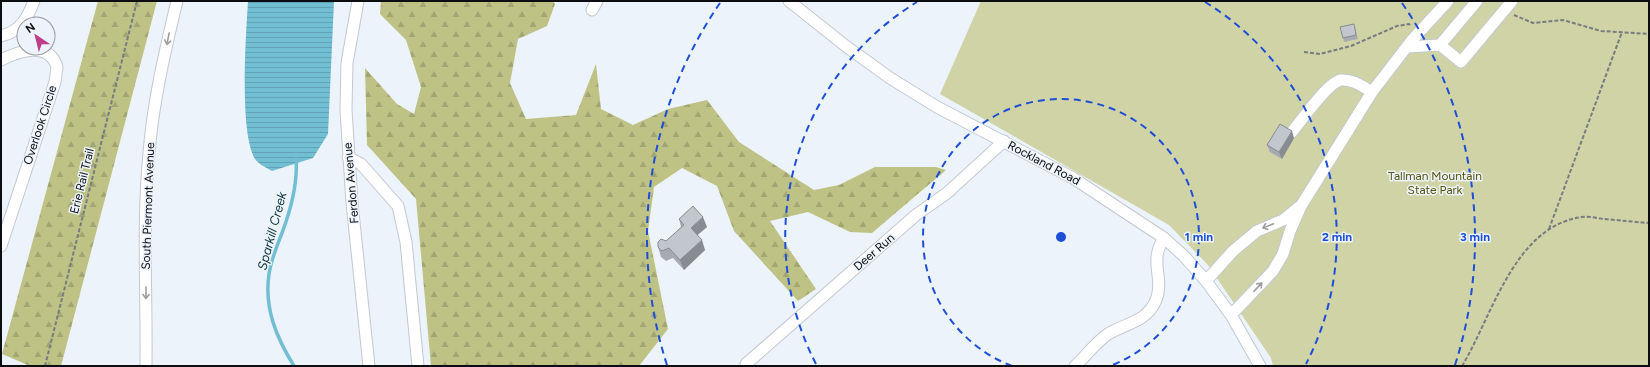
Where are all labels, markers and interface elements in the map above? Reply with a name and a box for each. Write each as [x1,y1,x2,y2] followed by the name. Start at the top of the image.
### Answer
[16,16,56,56] north arrow
[23,20,38,36] text: N
[164,32,172,45] one-way arrow
[21,83,60,166] street label: Overlook Circle
[1005,138,1083,188] street label: Rockland Road
[340,141,362,224] street label: Ferdon Avenue
[139,142,157,270] street label: South Piermont Avenue
[67,147,97,215] street label: Erie Rail Trail
[1388,169,1482,197] park label: Tallman Mountain State Park
[254,190,290,272] water label: Sparkill Creek
[1263,223,1275,231] one-way arrow
[851,230,897,273] street label: Deer Run
[1054,230,1068,244] centre of rings
[1185,230,1213,244] text: 1 min
[1322,230,1352,244] text: 2 min
[1460,230,1490,244] text: 3 min
[1254,282,1263,292] one-way arrow
[142,286,150,299] one-way arrow

